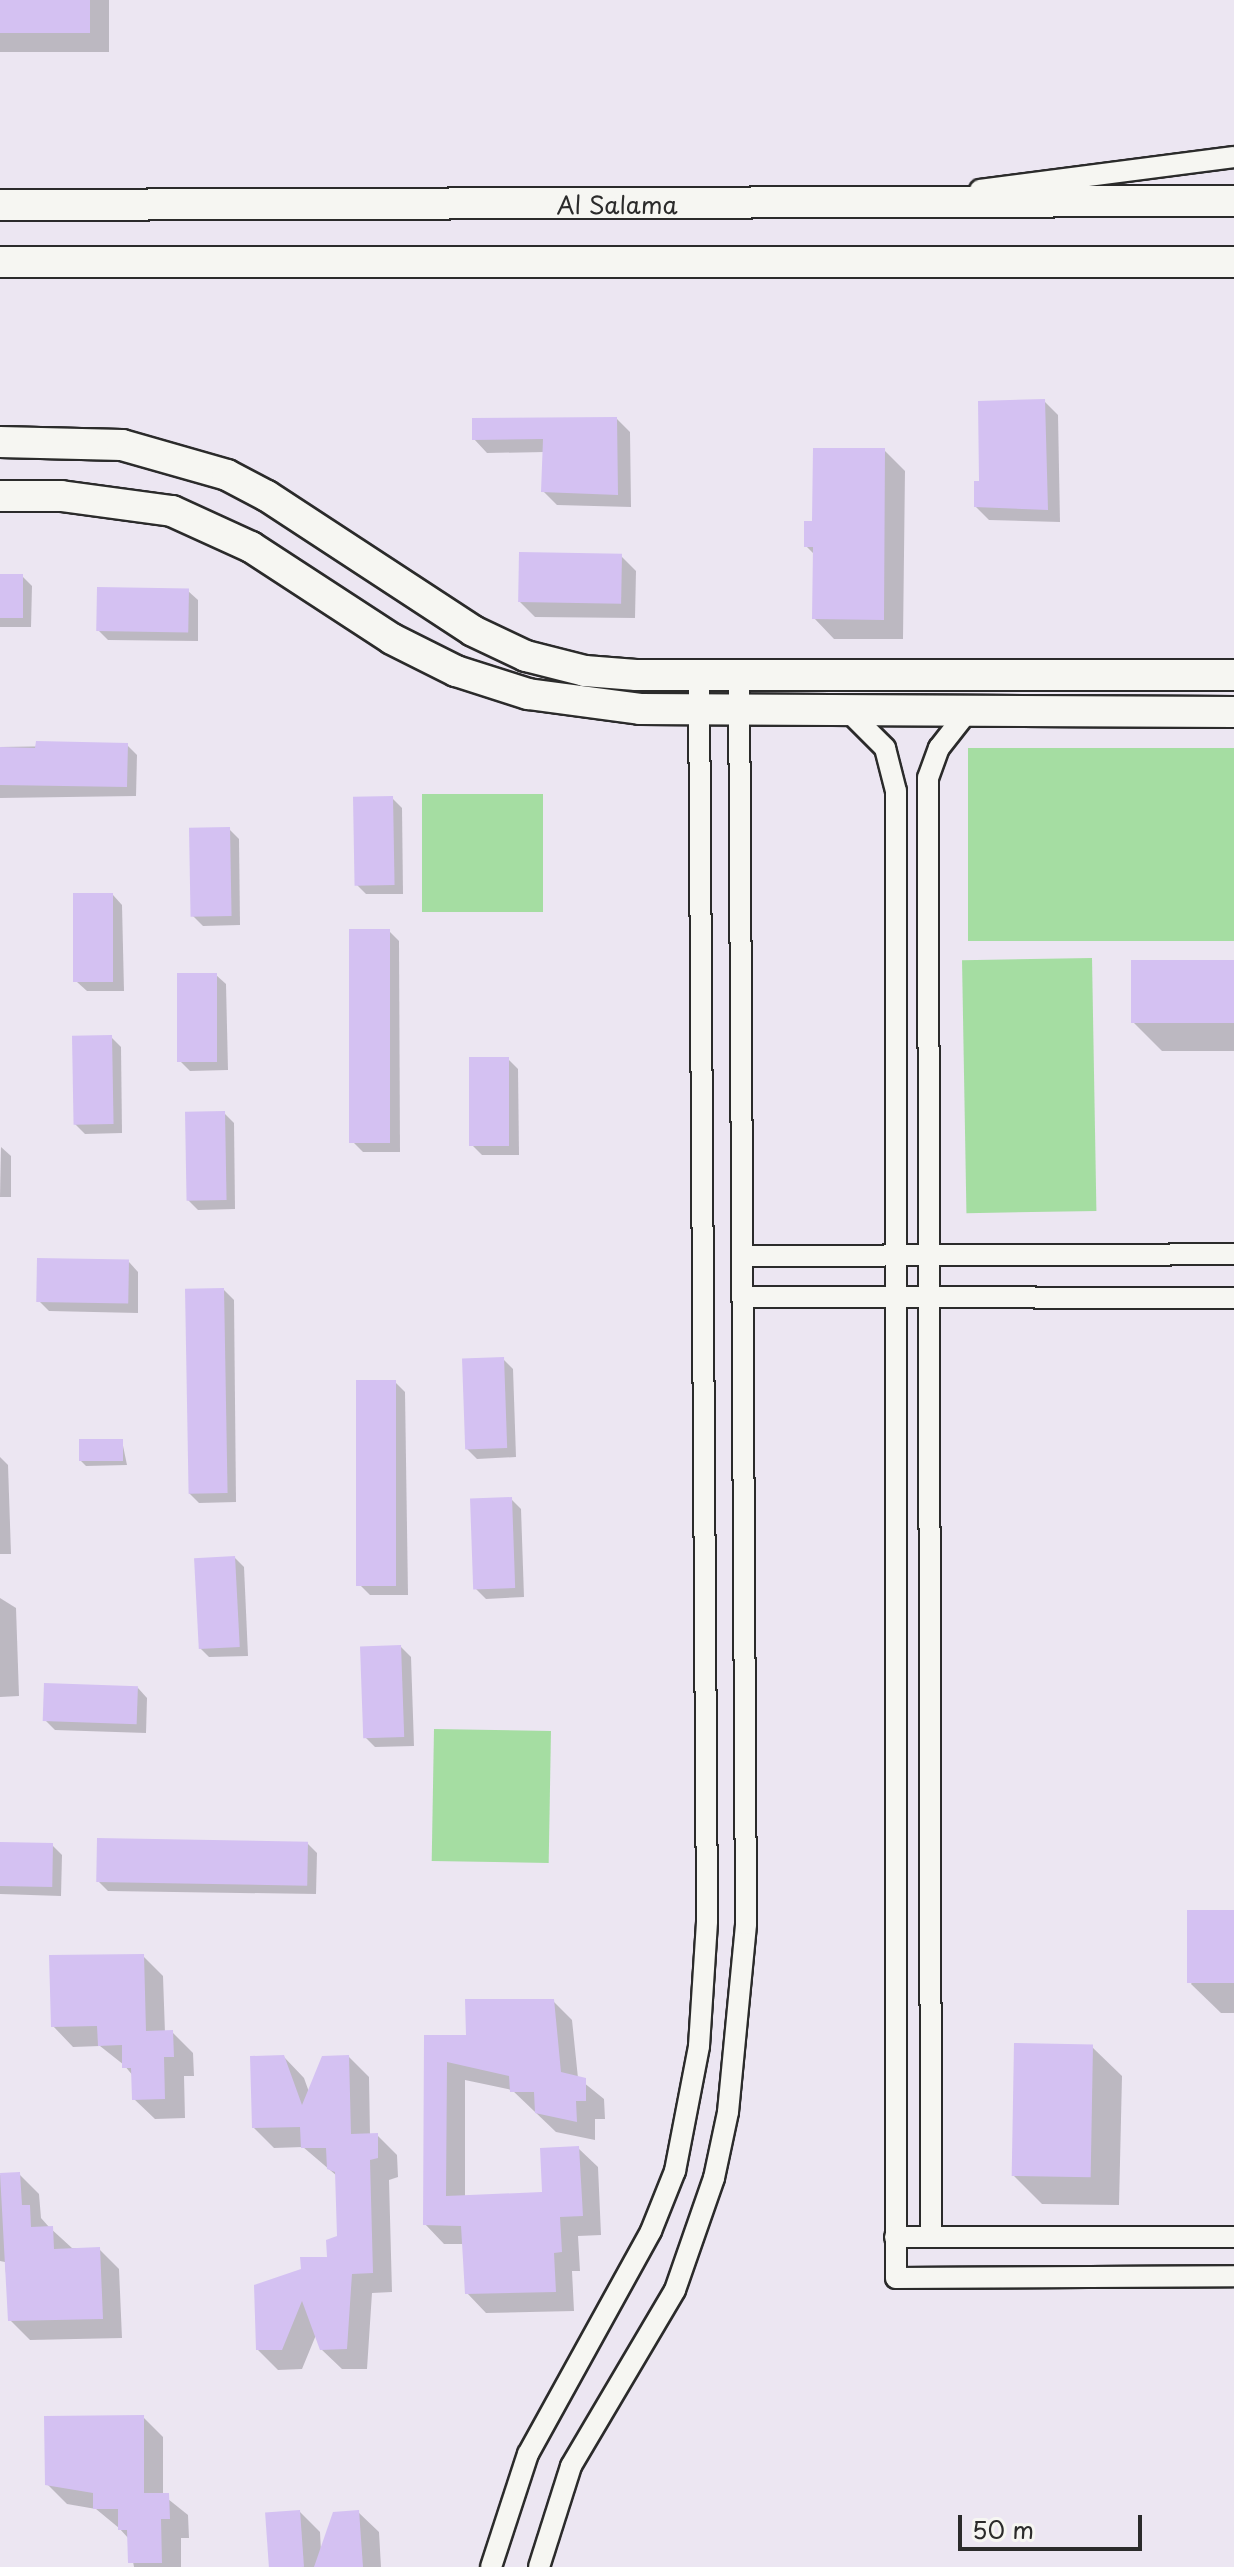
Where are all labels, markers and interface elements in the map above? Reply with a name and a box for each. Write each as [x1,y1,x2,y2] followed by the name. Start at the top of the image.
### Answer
[556,191,678,219] street label: Al Salama
[962,2499,1146,2549] scale bar
[972,2511,1034,2547] text: 50 m

